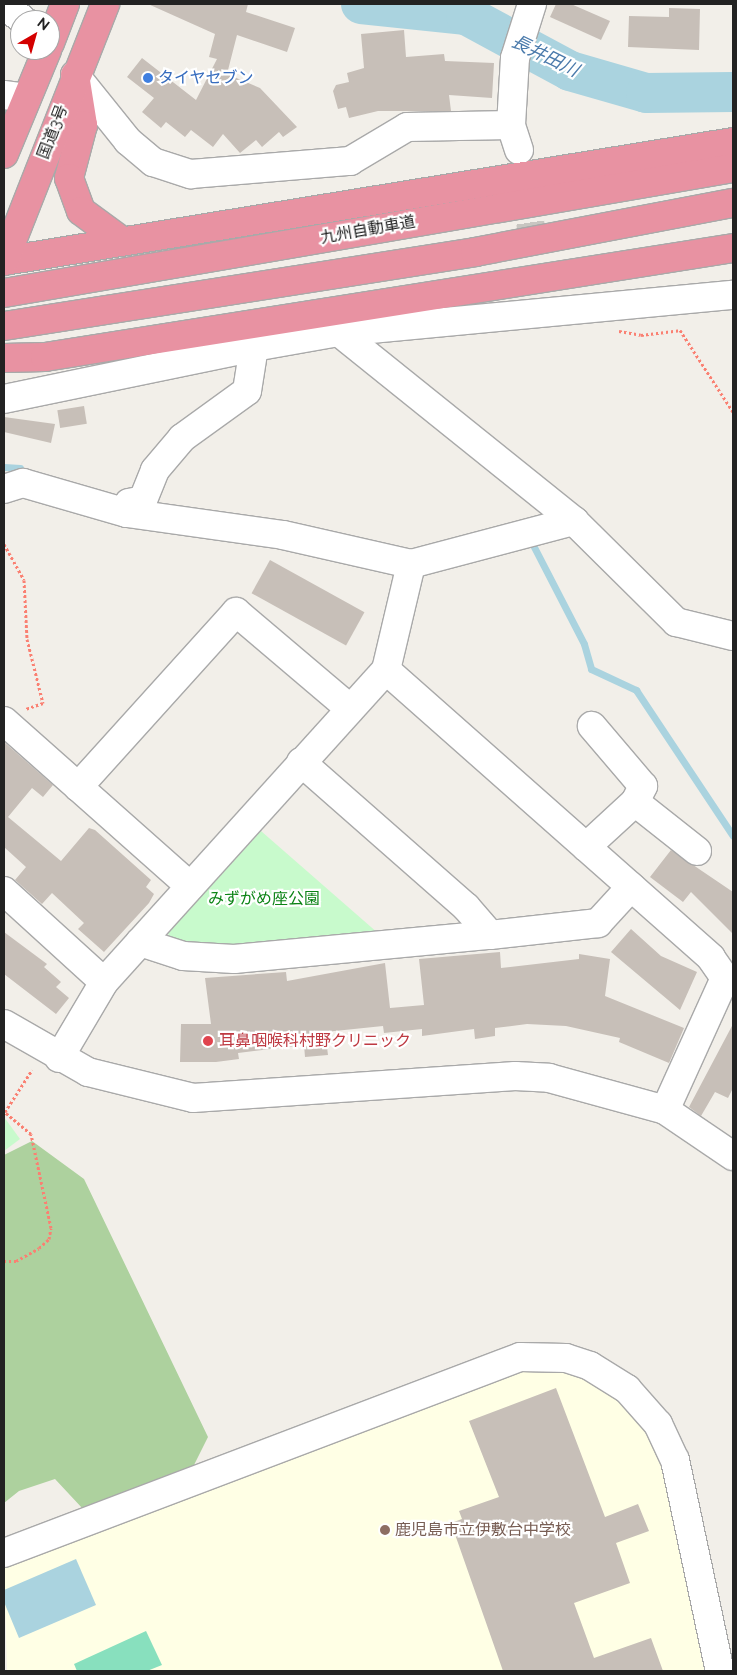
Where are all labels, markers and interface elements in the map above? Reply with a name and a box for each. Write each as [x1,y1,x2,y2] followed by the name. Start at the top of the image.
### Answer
[10,10,60,60] north arrow
[34,14,53,34] text: N
[508,31,582,81] water label: 長井田川
[158,68,254,88] place label: タイヤセブン
[142,72,154,84] marker: タイヤセブン
[34,102,72,162] street label: 国道3号
[319,212,417,248] street label: 九州自動車道
[208,889,320,909] park label: みずがめ座公園
[219,1031,411,1051] place label: 耳鼻咽喉科村野クリニック
[201,1034,215,1048] marker: 耳鼻咽喉科村野クリニック
[395,1520,571,1540] place label: 鹿児島市立伊敷台中学校
[379,1524,391,1536] marker: 鹿児島市立伊敷台中学校

